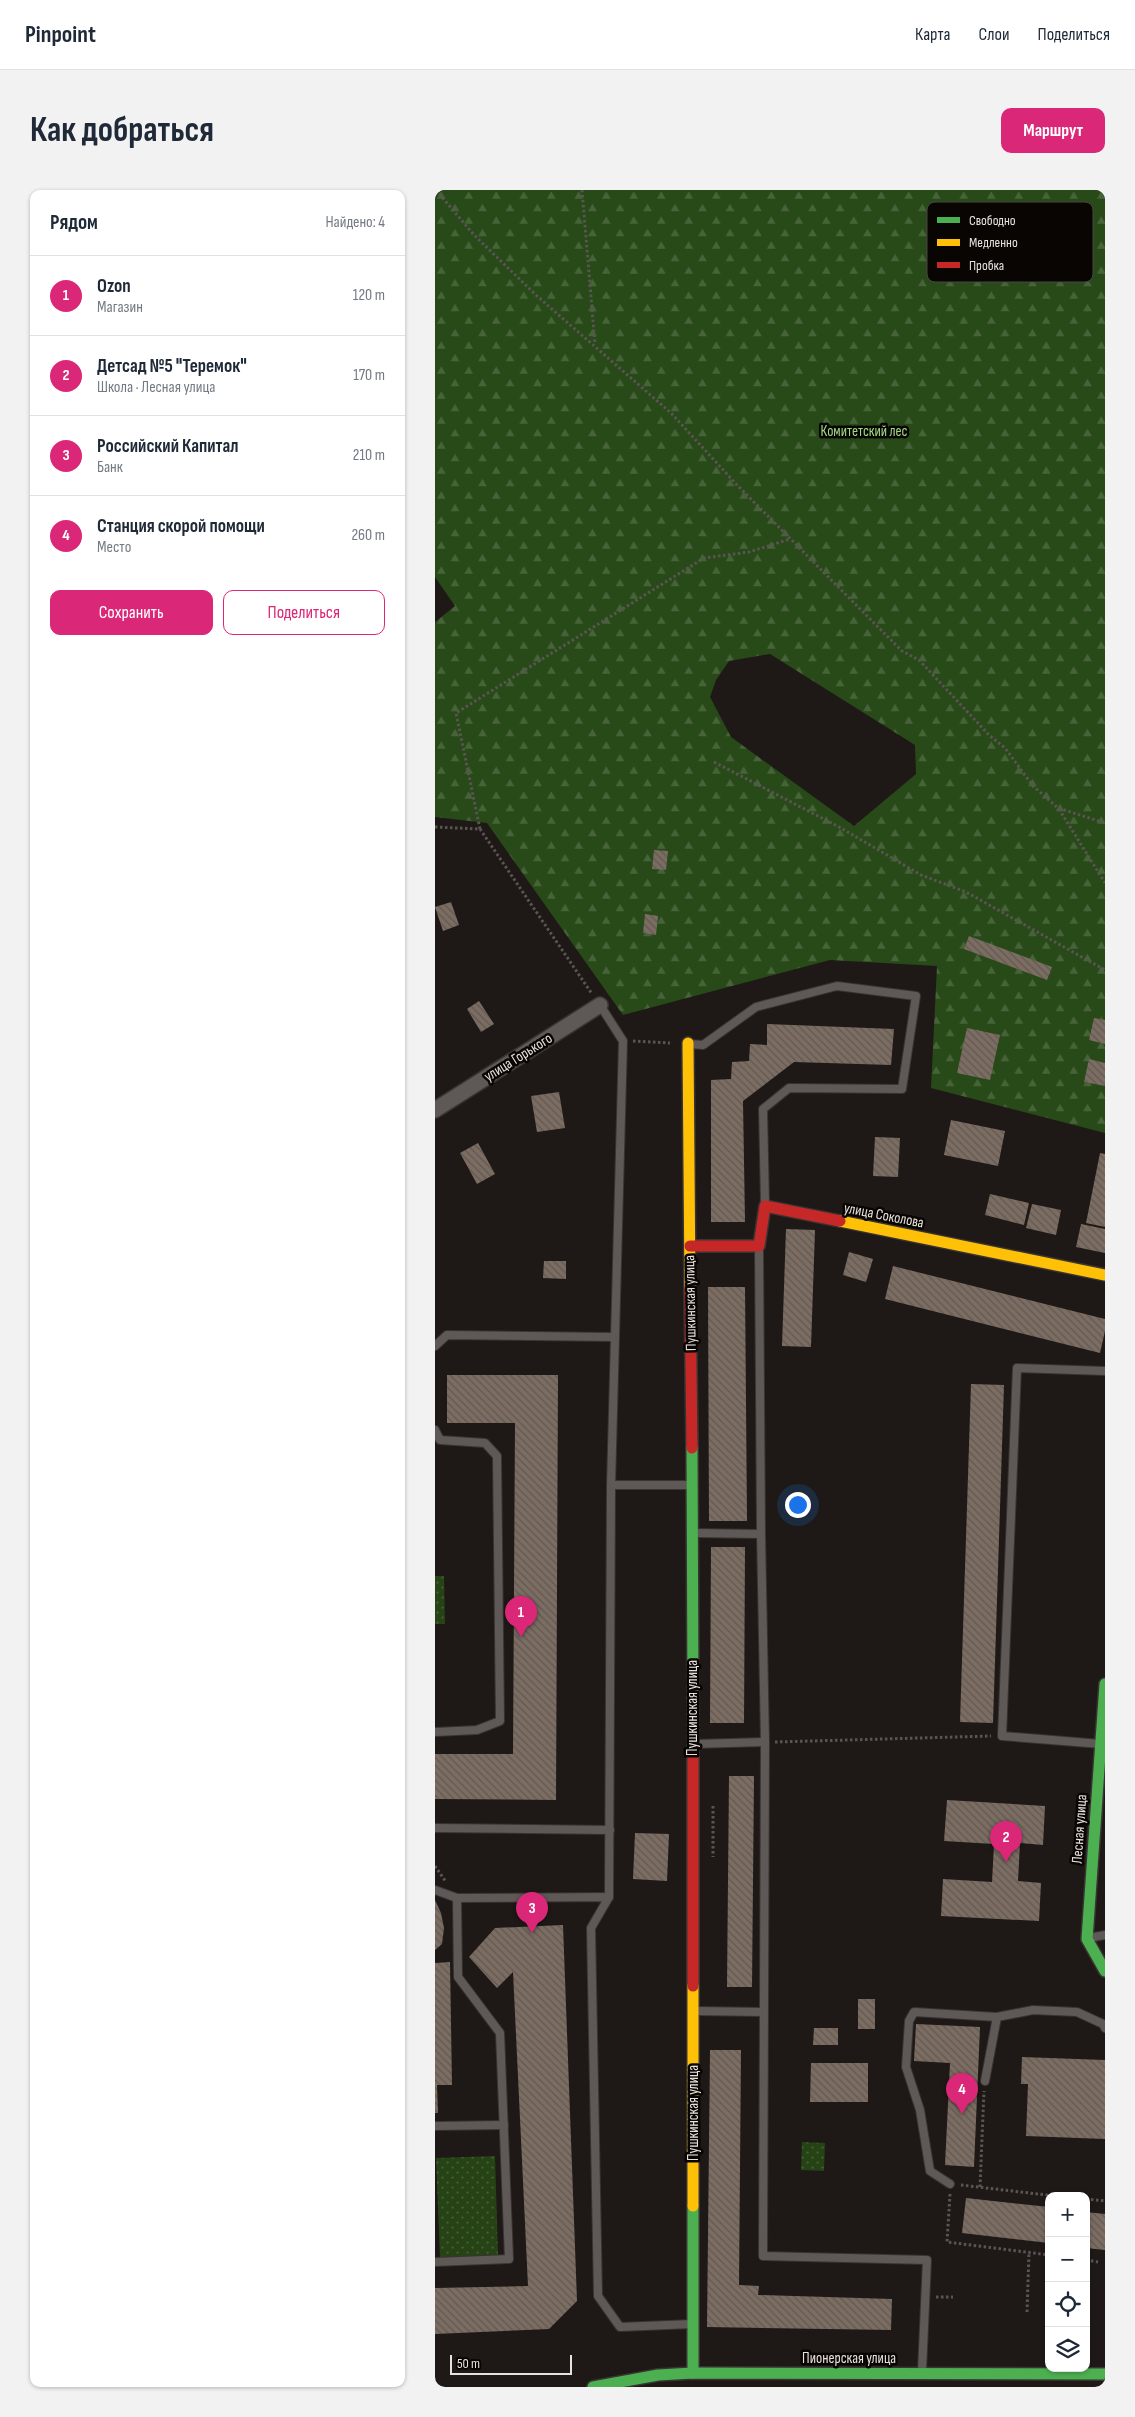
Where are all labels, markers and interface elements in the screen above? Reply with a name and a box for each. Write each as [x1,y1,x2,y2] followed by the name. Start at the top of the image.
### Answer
[25,20,96,49] text: Pinpoint
[915,24,951,45] text: Карта
[979,24,1010,45] text: Слои
[1038,24,1110,45] text: Поделиться
[1001,108,1105,153] button: Маршрут
[30,109,214,152] text: Как добраться
[927,202,1093,282] legend
[50,210,98,235] text: Рядом
[969,212,1016,229] text: Свободно
[325,213,385,232] text: Найдено: 4
[969,234,1018,251] text: Медленно
[969,257,1004,274] text: Пробка
[97,275,131,298] text: Ozon
[63,286,69,305] text: 1
[353,286,385,305] text: 120 m
[97,298,143,317] text: Магазин
[97,355,247,378] text: Детсад №5 "Теремок"
[62,366,70,385] text: 2
[353,366,385,385] text: 170 m
[97,378,215,397] text: Школа · Лесная улица
[821,422,907,441] park label: Комитетский лес
[97,435,239,458] text: Российский Капитал
[62,446,70,465] text: 3
[353,446,385,465] text: 210 m
[97,458,123,477] text: Банк
[97,515,265,538] text: Станция скорой помощи
[62,526,70,545] text: 4
[351,526,385,545] text: 260 m
[97,538,131,557] text: Место
[50,590,213,635] button: Сохранить
[223,590,385,635] button: Поделиться
[481,1029,556,1086] street label: улица Горького
[842,1198,926,1233] street label: улица Соколова
[680,1255,701,1351] street label: Пушкинская улица
[785,1492,811,1518] your location
[505,1596,537,1637] pin: 1
[683,1660,702,1756] street label: Пушкинская улица
[1068,1794,1091,1864] street label: Лесная улица
[990,1821,1022,1862] pin: 2
[516,1892,548,1933] pin: 3
[684,2065,703,2161] street label: Пушкинская улица
[946,2073,978,2114] pin: 4
[1045,2192,1090,2372] map controls
[1045,2192,1090,2237] button: +
[1045,2237,1090,2282] button: −
[1045,2282,1090,2327] button: locate
[1045,2327,1090,2372] button: layers
[802,2349,896,2368] street label: Пионерская улица
[450,2352,573,2375] scale bar
[457,2355,480,2372] text: 50 m

